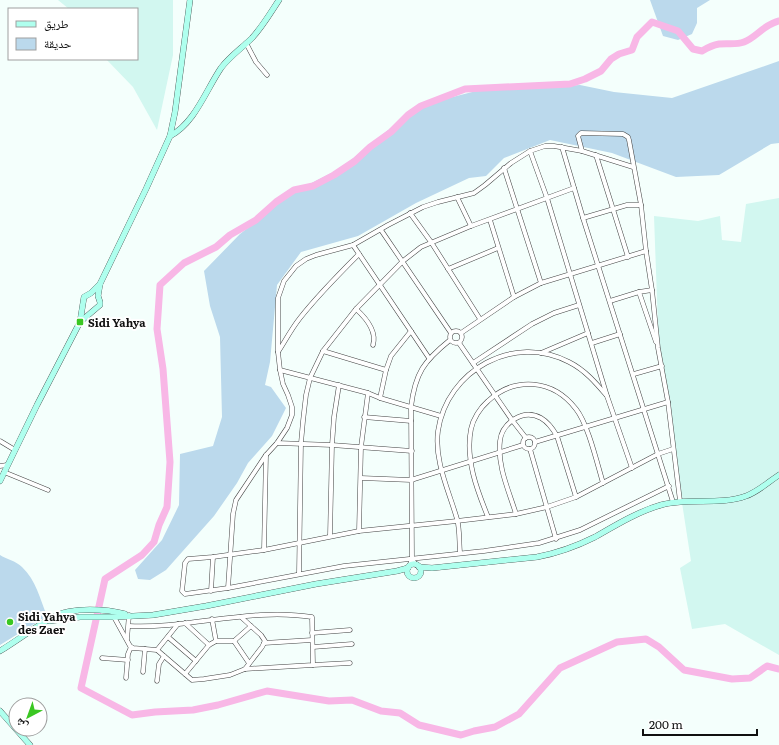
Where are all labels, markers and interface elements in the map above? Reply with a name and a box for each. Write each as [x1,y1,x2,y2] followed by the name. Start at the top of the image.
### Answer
[8,8,138,60] legend
[44,14,69,32] text: طريق
[44,34,72,52] text: حديقة
[88,314,146,330] place label: Sidi Yahya
[75,317,85,327] marker: Sidi Yahya
[18,608,76,637] place label: Sidi Yahya des Zaer
[5,617,15,627] marker: Sidi Yahya des Zaer
[8,697,48,737] north arrow
[643,711,757,737] scale bar
[11,714,31,735] text: ش
[649,715,683,733] text: 200 m

